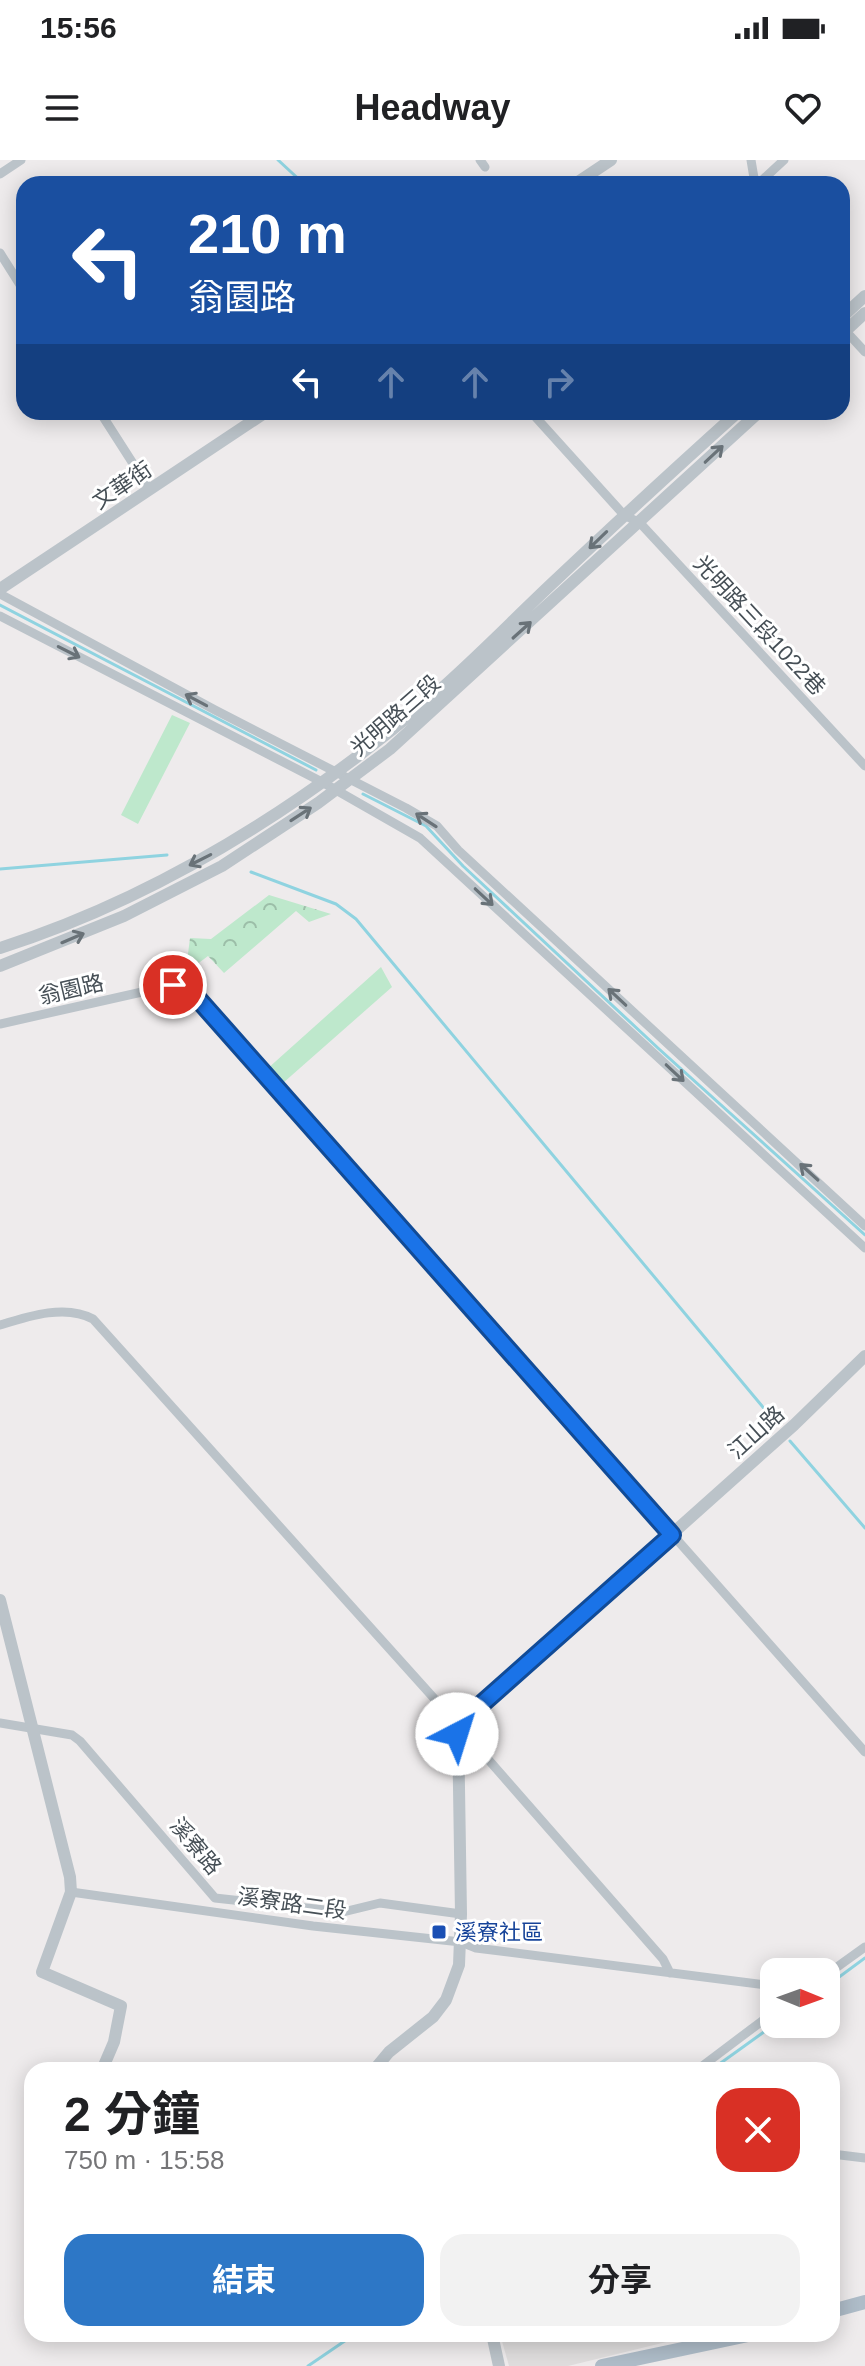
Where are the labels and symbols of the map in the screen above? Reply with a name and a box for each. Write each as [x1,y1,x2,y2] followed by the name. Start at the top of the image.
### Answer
[703,446,723,464] one-way arrow
[88,457,157,514] street label: 文華街
[588,531,608,549] one-way arrow
[689,551,830,700] street label: 光明路三段1022巷
[511,621,531,639] one-way arrow
[57,644,81,660] one-way arrow
[346,670,445,761] street label: 光明路三段
[185,691,208,707] one-way arrow
[289,806,311,822] one-way arrow
[416,812,438,829] one-way arrow
[189,853,213,869] one-way arrow
[473,887,493,905] one-way arrow
[60,930,85,945] one-way arrow
[139,951,207,1019] pin
[36,970,106,1009] street label: 翁園路
[607,987,627,1006] one-way arrow
[665,1064,685,1083] one-way arrow
[799,1164,819,1182] one-way arrow
[723,1401,789,1464] street label: 江山路
[415,1692,499,1776] position arrow
[165,1813,226,1880] street label: 溪寮路
[236,1883,348,1924] street label: 溪寮路二段
[455,1920,543,1945] place label: 溪寮社區
[430,1923,448,1941] marker: 溪寮社區
[760,1958,840,2038] north arrow

